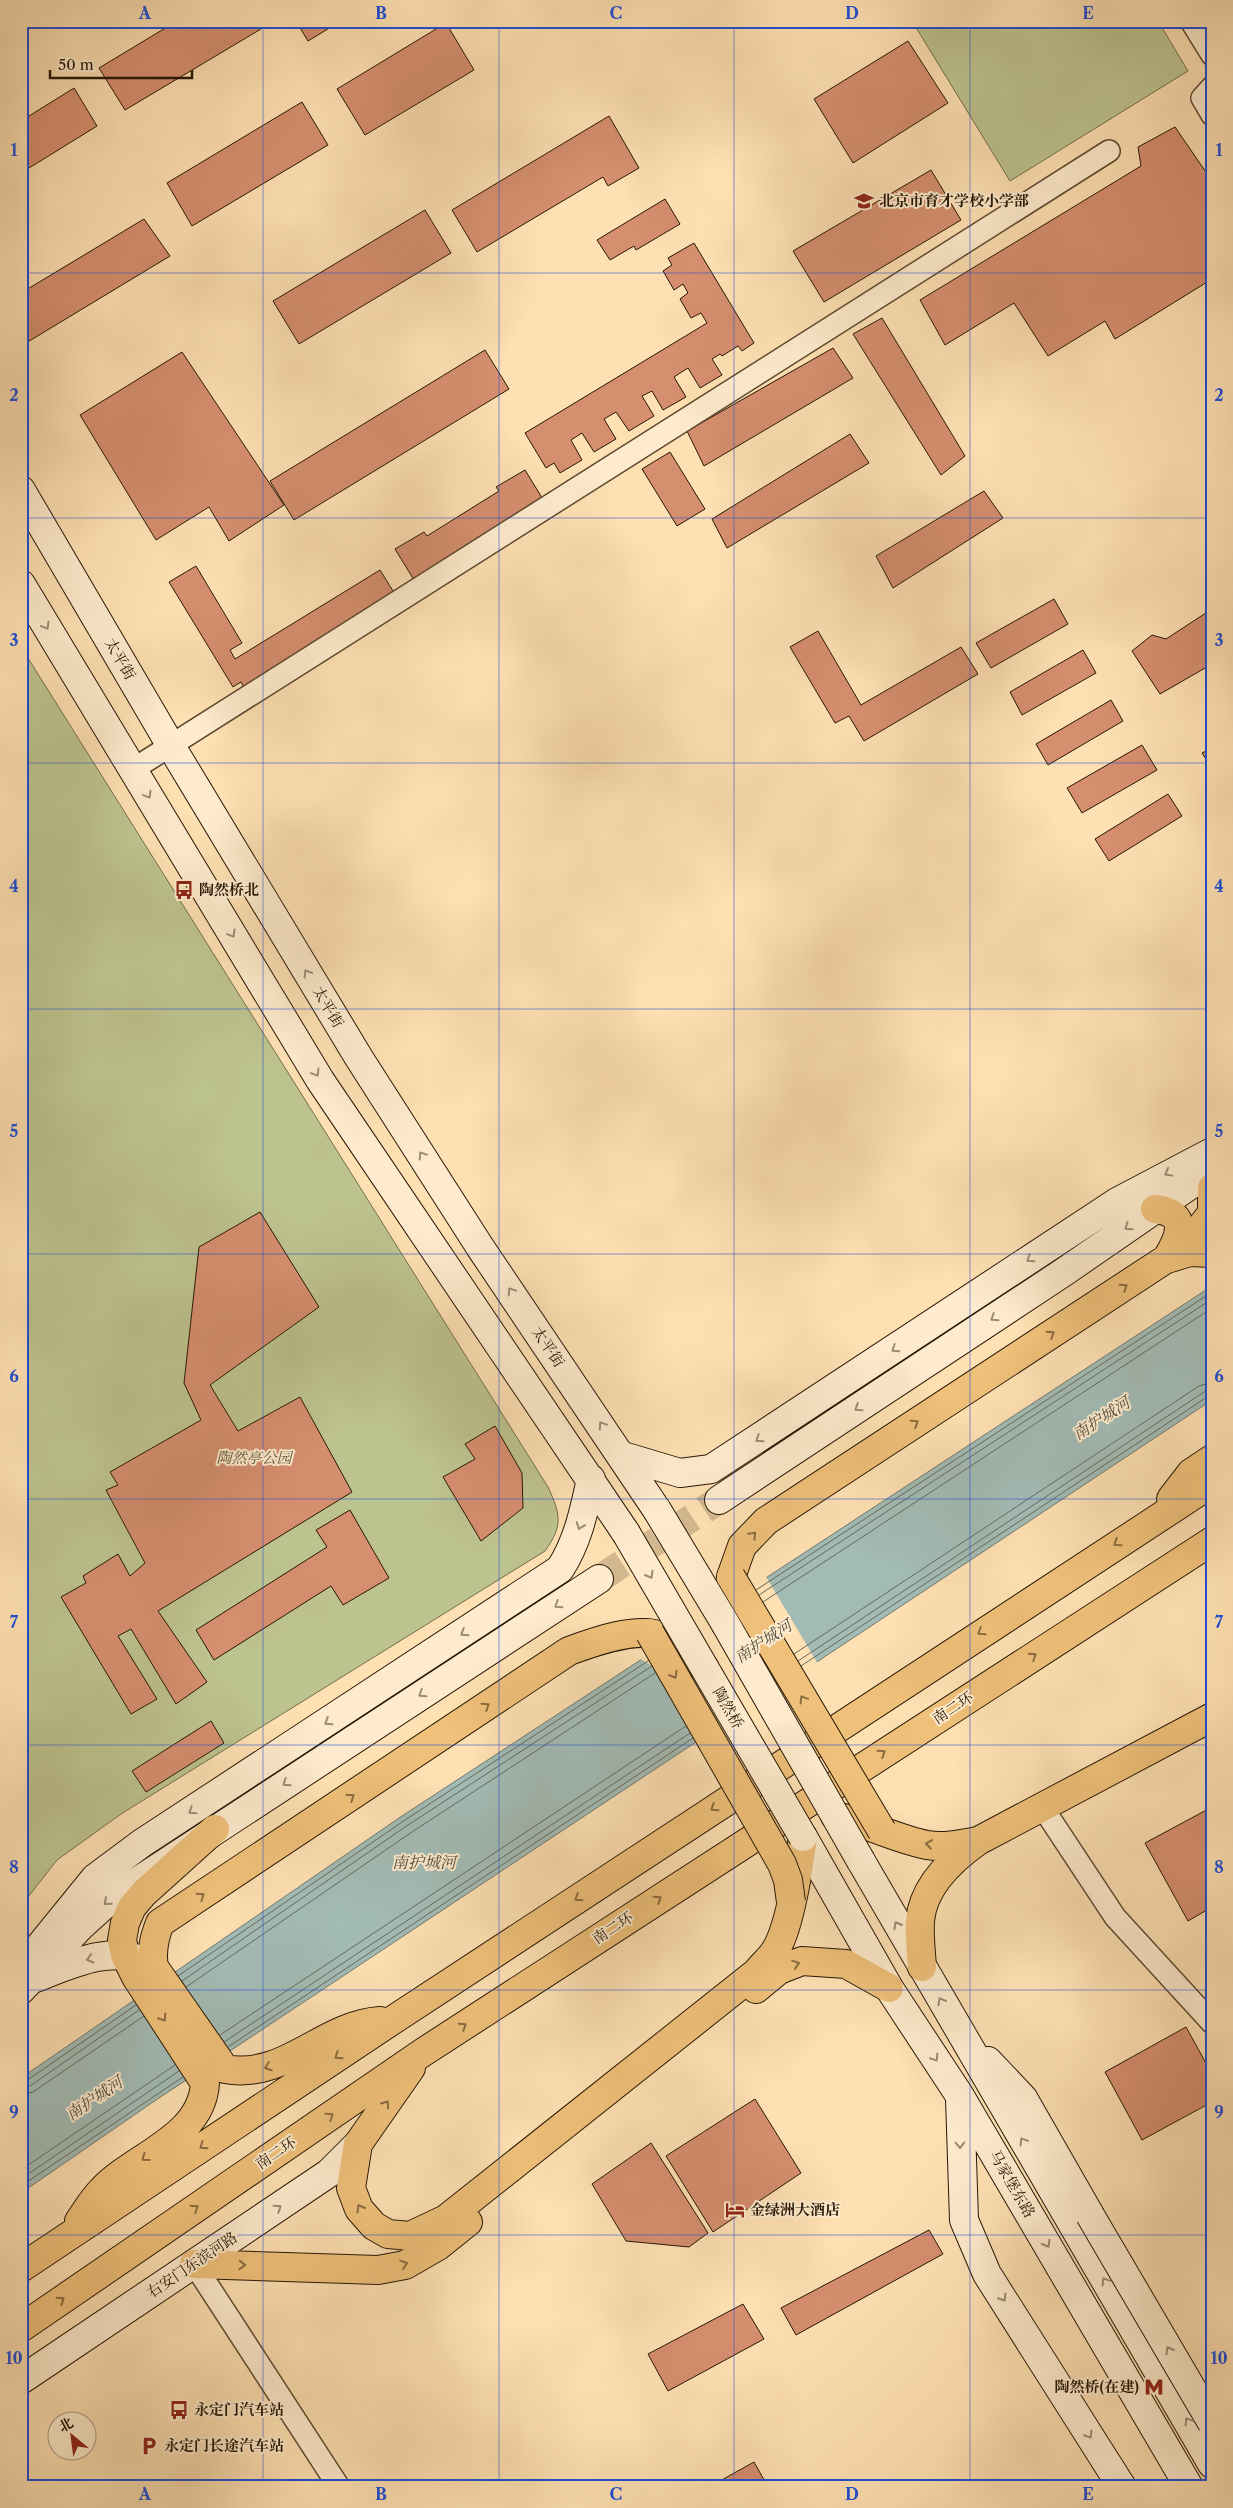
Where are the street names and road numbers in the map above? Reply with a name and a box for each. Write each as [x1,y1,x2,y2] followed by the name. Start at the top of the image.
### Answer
[101,635,140,683] street label: 太平街
[309,983,348,1031] street label: 太平街
[528,1323,569,1371] street label: 太平街
[709,1684,748,1732] street label: 陶然桥
[929,1687,977,1728] street label: 南二环
[589,1907,637,1948] street label: 南二环
[252,2132,300,2173] street label: 南二环
[985,2147,1039,2221] street label: 马家堡东路
[143,2227,241,2302] street label: 右安门东滨河路

